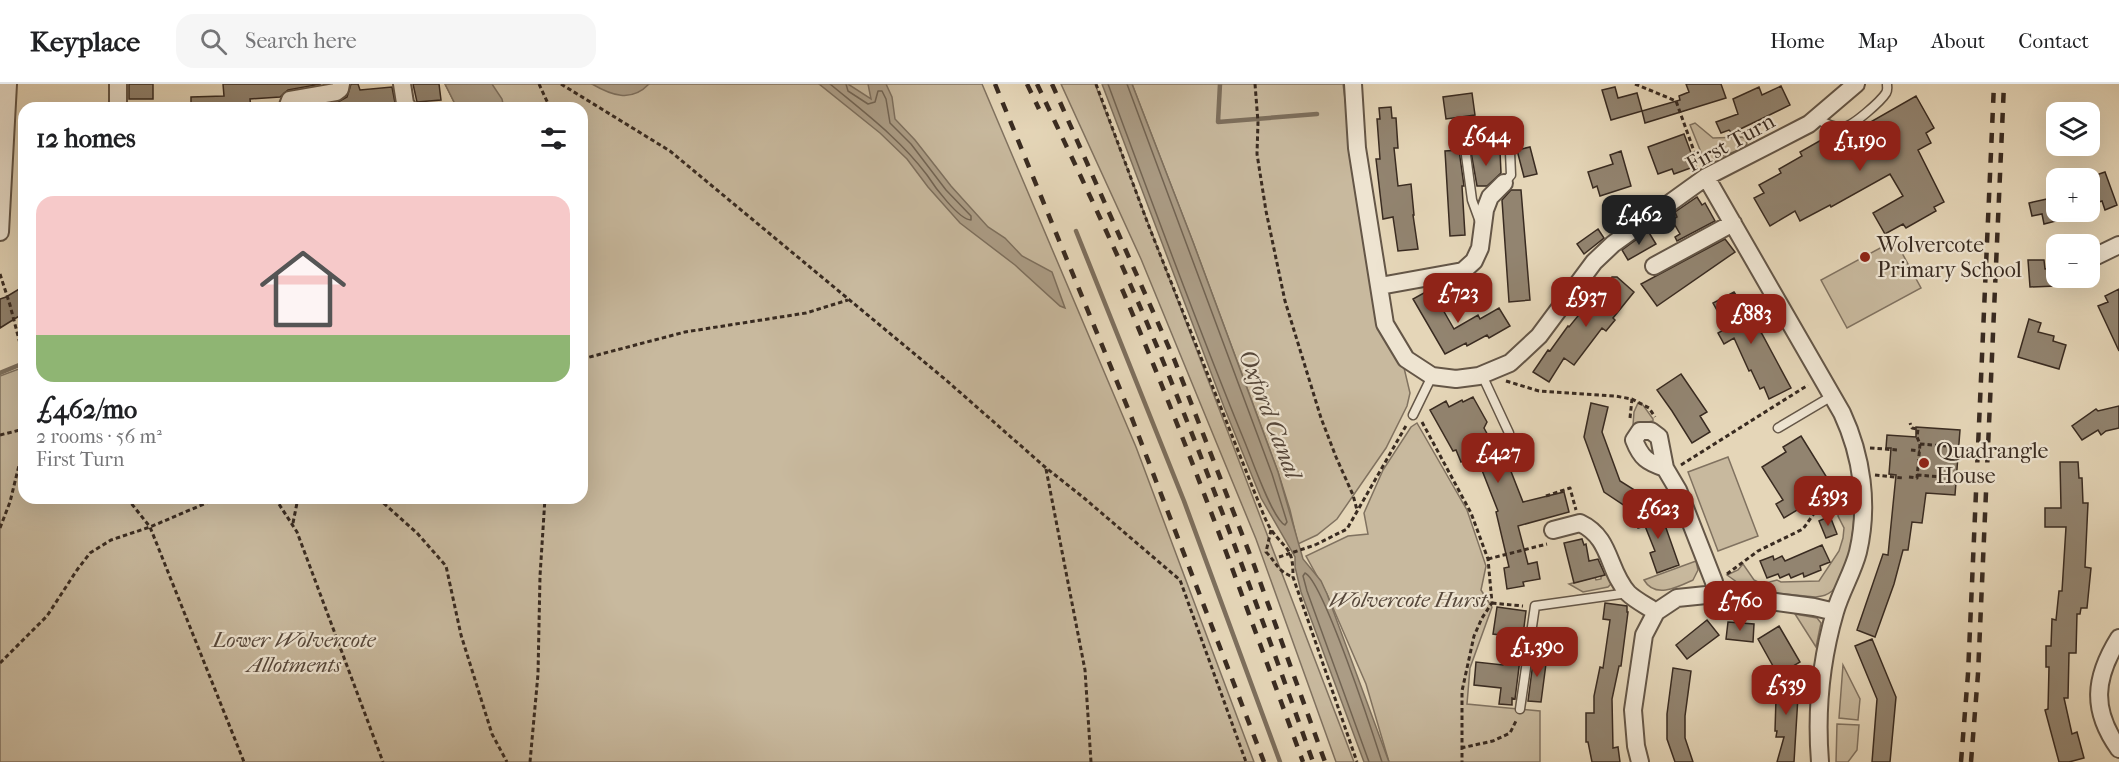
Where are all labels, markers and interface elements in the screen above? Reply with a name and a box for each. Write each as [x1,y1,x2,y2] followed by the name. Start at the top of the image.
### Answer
[176,14,596,68] search box
[30,25,140,58] text: Keyplace
[197,25,230,58] icon: search
[245,28,357,54] text: Search here
[1770,29,1825,53] text: Home
[1858,29,1898,53] text: Map
[1931,29,1985,53] text: About
[2018,29,2089,53] text: Contact
[2046,102,2100,288] map controls
[2046,102,2100,156] button: layers
[1682,108,1780,178] street label: First Turn
[1450,116,1522,167] pin: £644
[1811,121,1909,172] pin: £1,190
[537,122,570,155] icon: filters
[36,123,136,154] text: 12 homes
[1462,124,1510,147] text: £644
[1833,129,1887,152] text: £1,190
[2046,168,2100,222] button: +
[1603,195,1675,246] pin: £462
[1616,203,1662,226] text: £462
[1876,232,2022,283] place label: Wolvercote Primary School
[2046,234,2100,288] button: −
[249,235,357,343] icon: home
[1858,250,1872,264] marker: Wolvercote Primary School
[1422,273,1494,324] pin: £723
[1550,277,1622,328] pin: £937
[1437,281,1479,304] text: £723
[1565,285,1607,308] text: £937
[1715,294,1787,345] pin: £883
[1730,302,1772,325] text: £883
[1233,346,1309,485] water label: Oxford Canal
[36,394,137,425] text: £462/mo
[36,425,162,448] text: 2 rooms · 56 m²
[1462,433,1534,484] pin: £427
[1936,438,2049,489] place label: Quadrangle House
[1475,441,1521,464] text: £427
[36,448,124,471] text: First Turn
[1917,456,1931,470] marker: Quadrangle House
[1792,476,1864,527] pin: £393
[1808,484,1848,507] text: £393
[1622,489,1694,540] pin: £623
[1637,497,1679,520] text: £623
[1704,581,1776,632] pin: £760
[1329,587,1488,613] park label: Wolvercote Hurst
[1718,589,1762,612] text: £760
[210,627,377,678] park label: Lower Wolvercote Allotments
[1488,627,1586,678] pin: £1,390
[1510,635,1564,658] text: £1,390
[1750,665,1822,716] pin: £539
[1766,673,1806,696] text: £539

